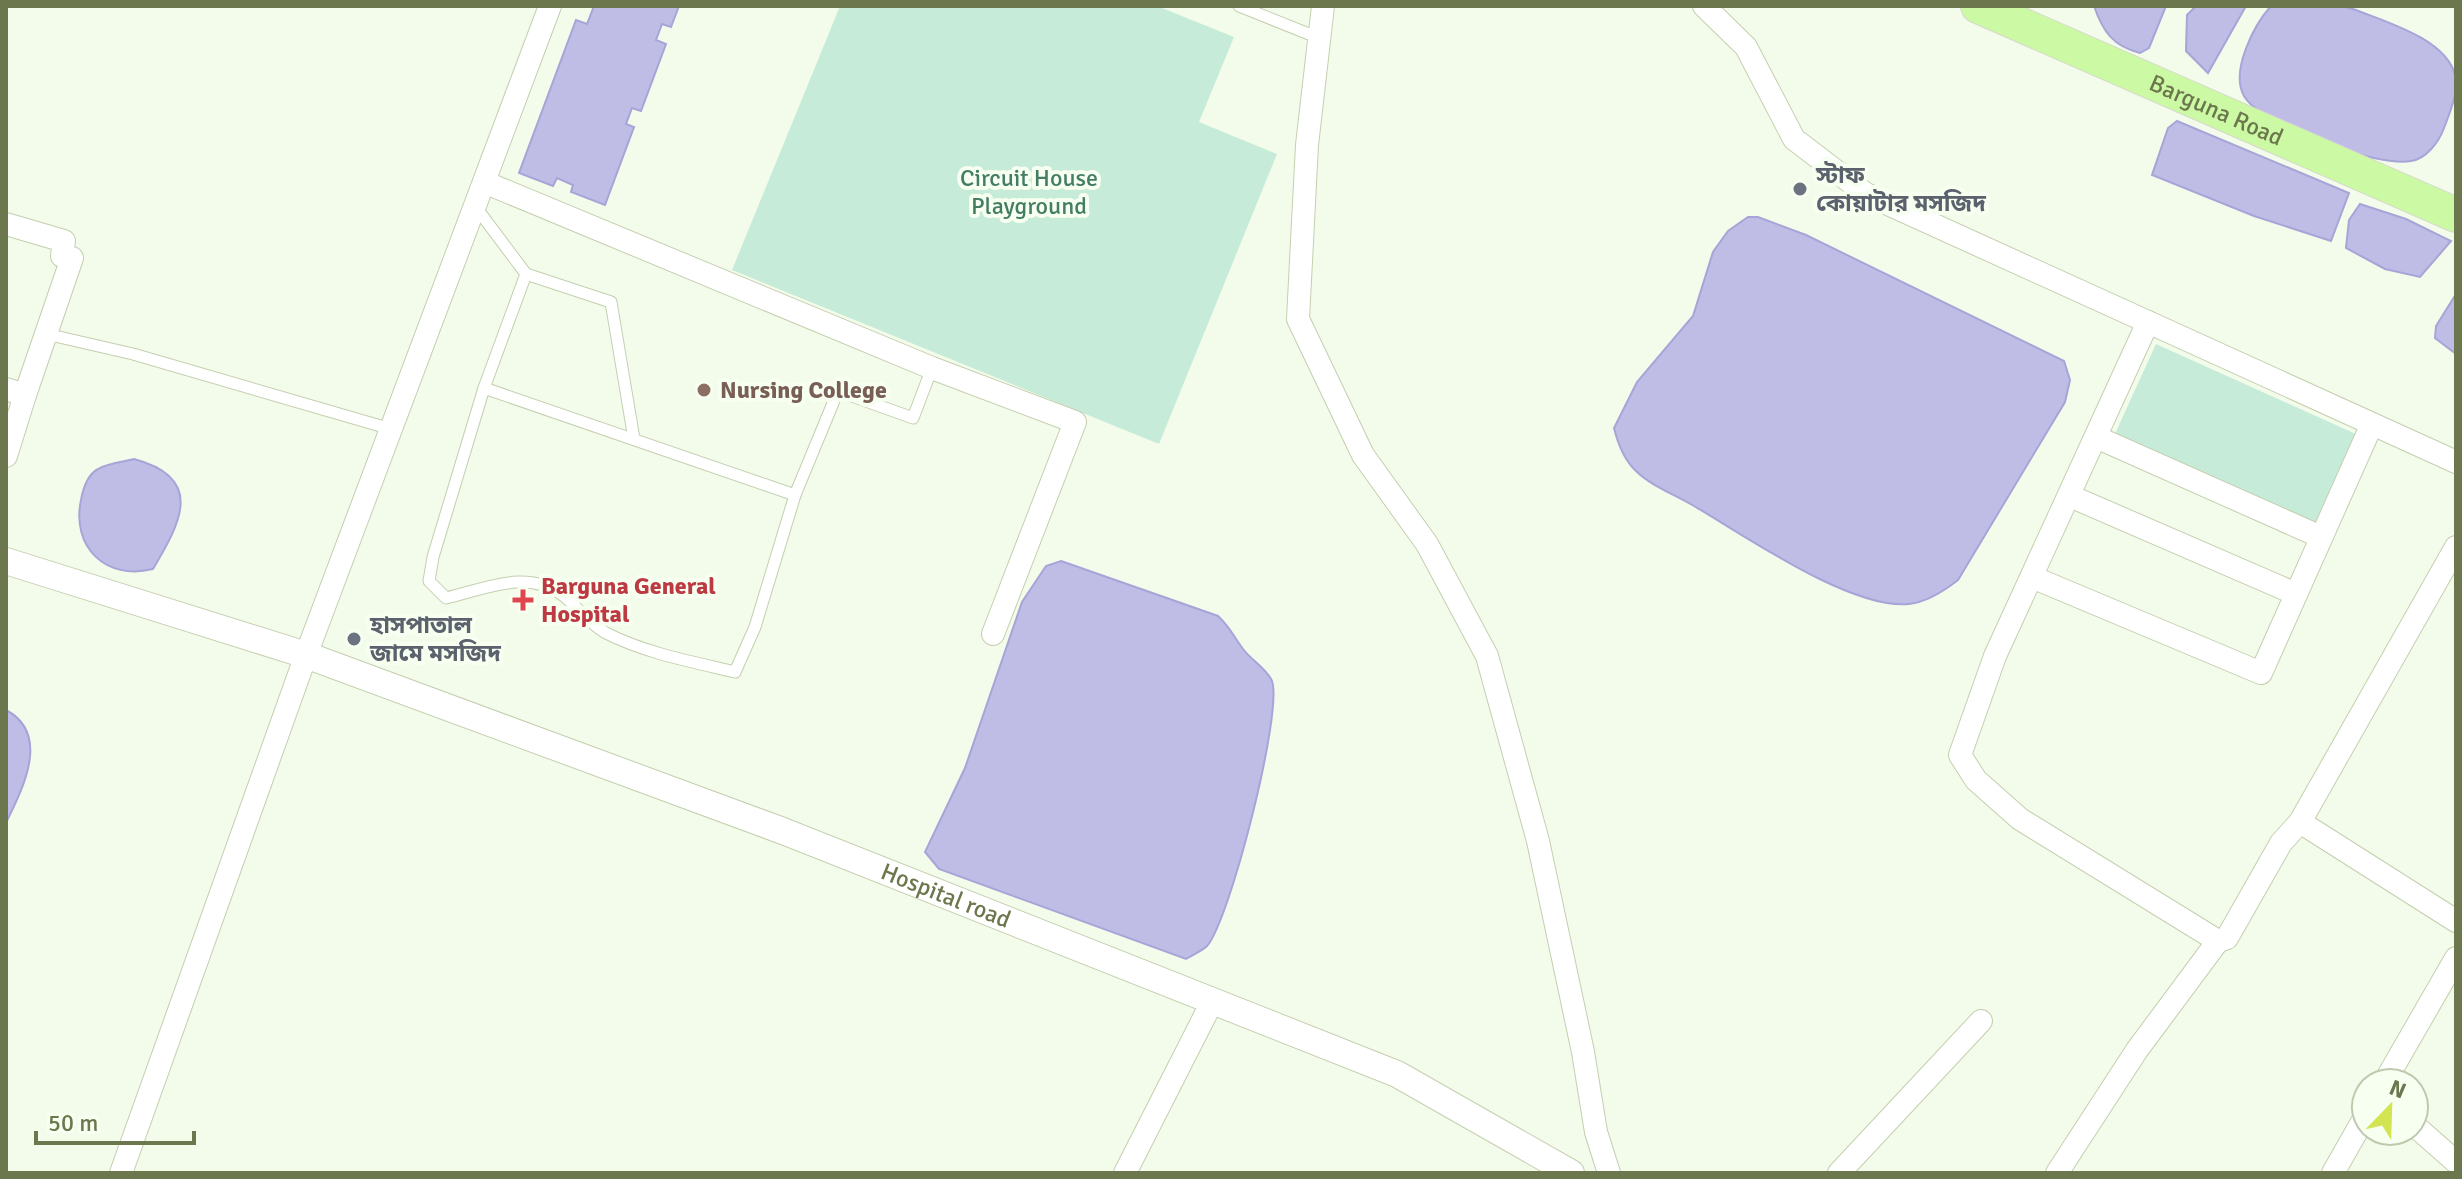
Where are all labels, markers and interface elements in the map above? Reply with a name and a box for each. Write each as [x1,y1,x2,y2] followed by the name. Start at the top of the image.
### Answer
[2145,68,2288,153] street label: Barguna Road
[1815,160,1986,218] place label: স্টাফ কোয়াটার মসজিদ
[960,163,1098,221] park label: Circuit House Playground
[1791,180,1809,198] marker: স্টাফ কোয়াটার মসজিদ
[720,375,887,405] place label: Nursing College
[695,381,713,399] marker: Nursing College
[541,571,716,629] place label: Barguna General Hospital
[512,589,534,611] marker: Barguna General Hospital
[369,610,501,668] place label: হাসপাতাল জামে মসজিদ
[345,630,363,648] marker: হাসপাতাল জামে মসজিদ
[877,856,1015,935] street label: Hospital road
[2350,1067,2430,1147] north arrow
[2385,1074,2410,1104] text: N
[36,1095,194,1145] scale bar
[48,1108,98,1138] text: 50 m

